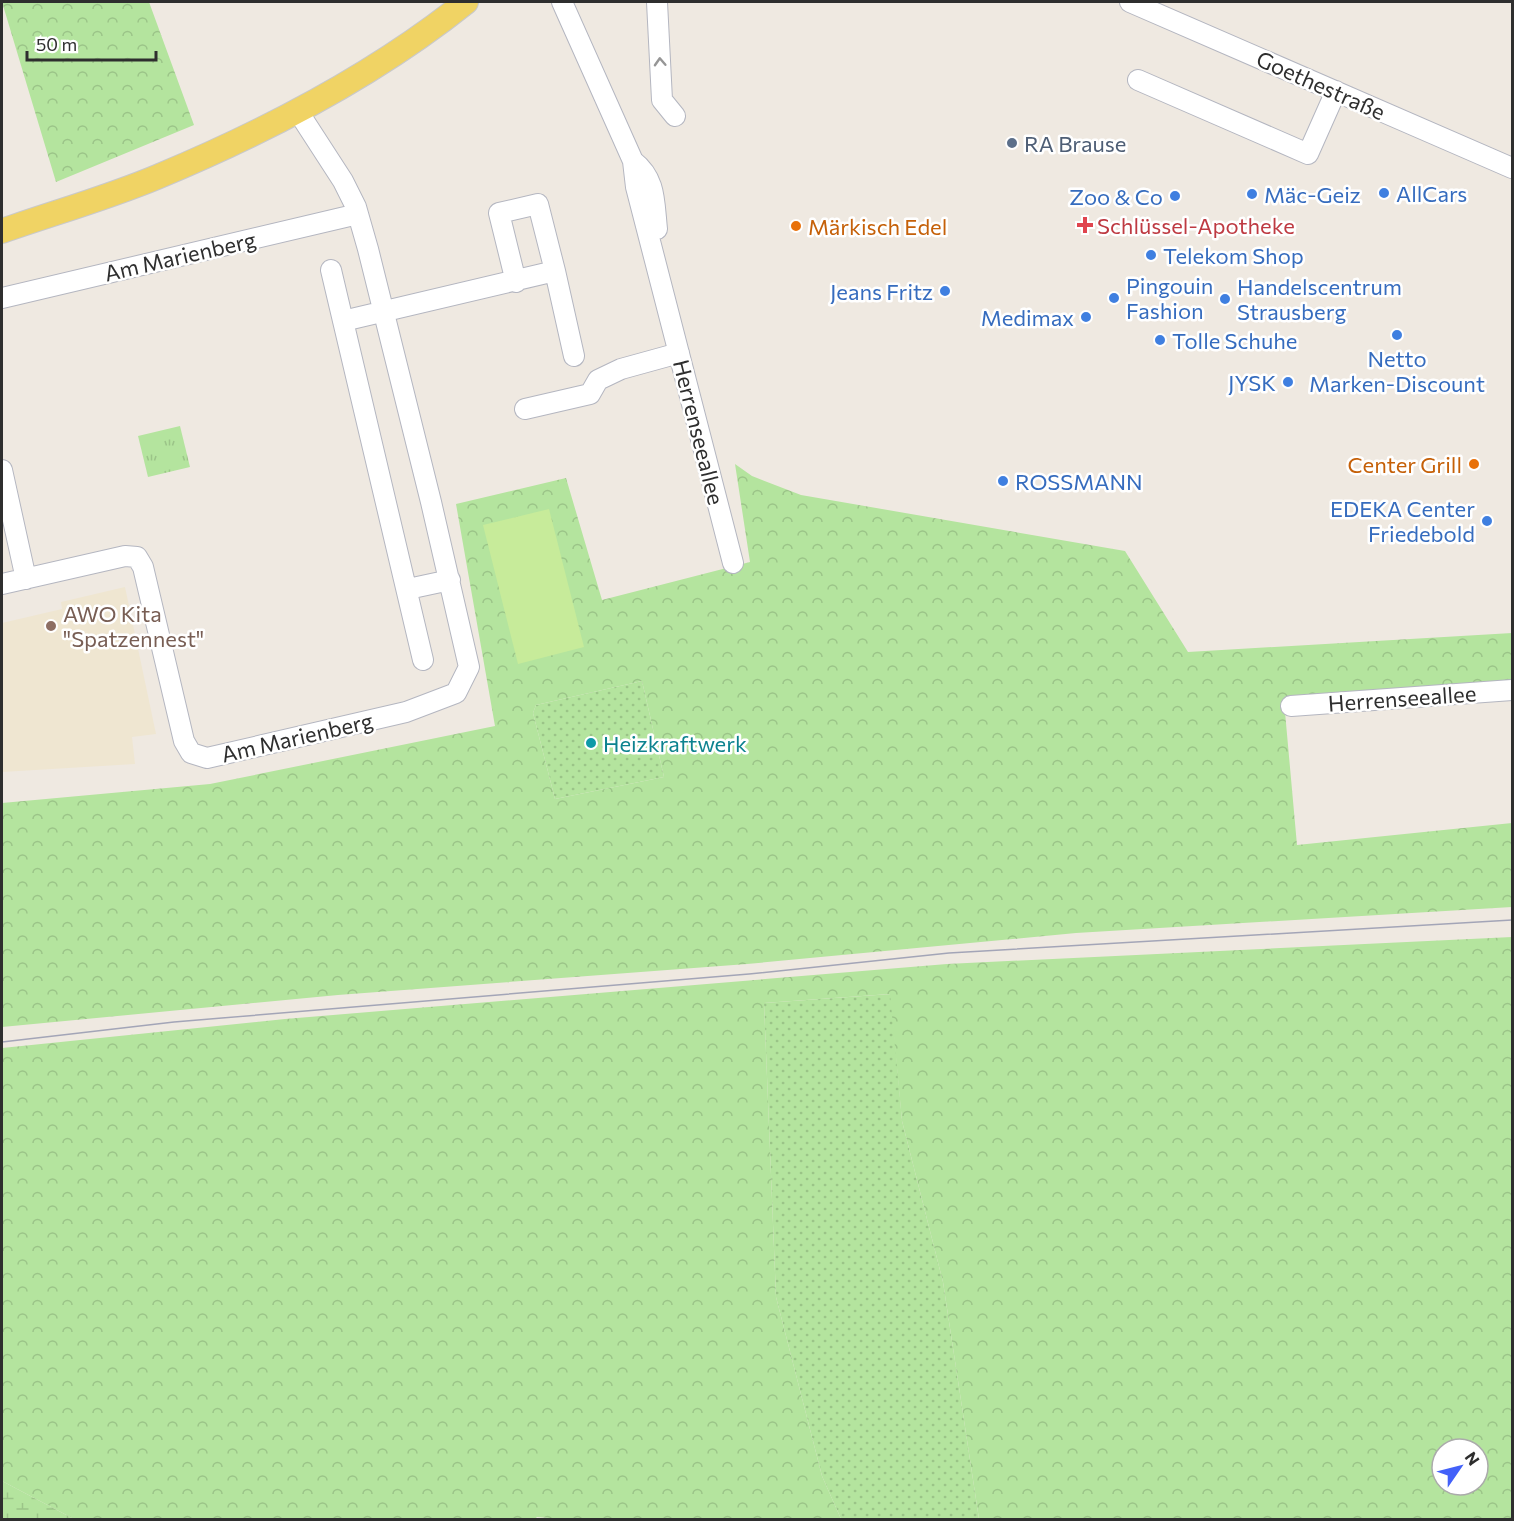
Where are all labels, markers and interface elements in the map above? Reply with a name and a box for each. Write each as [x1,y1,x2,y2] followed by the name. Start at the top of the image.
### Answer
[27,24,156,62] scale bar
[36,33,77,55] text: 50 m
[1253,45,1389,125] street label: Goethestraße
[654,58,667,67] one-way arrow
[1024,130,1126,157] place label: RA Brause
[1005,136,1019,150] marker: RA Brause
[1396,180,1467,207] place label: AllCars
[1264,181,1361,208] place label: Mäc-Geiz
[1069,183,1163,210] place label: Zoo & Co
[1377,186,1391,200] marker: AllCars
[1245,187,1259,201] marker: Mäc-Geiz
[1168,189,1182,203] marker: Zoo & Co
[1097,212,1295,239] place label: Schlüssel-Apotheke
[808,213,947,240] place label: Märkisch Edel
[1078,218,1092,232] marker: Schlüssel-Apotheke
[789,219,803,233] marker: Märkisch Edel
[101,225,259,287] street label: Am Marienberg
[1163,242,1304,269] place label: Telekom Shop
[1144,248,1158,262] marker: Telekom Shop
[1126,272,1213,324] place label: Pingouin Fashion
[1237,273,1402,325] place label: Handelscentrum Strausberg
[830,278,933,305] place label: Jeans Fritz
[938,284,952,298] marker: Jeans Fritz
[1107,291,1121,305] marker: Pingouin Fashion
[1218,292,1232,306] marker: Handelscentrum Strausberg
[981,304,1074,331] place label: Medimax
[1079,310,1093,324] marker: Medimax
[1172,327,1297,354] place label: Tolle Schuhe
[1390,328,1404,342] marker: Netto Marken-Discount
[1153,333,1167,347] marker: Tolle Schuhe
[1309,345,1485,397] place label: Netto Marken-Discount
[668,357,730,507] street label: Herrenseeallee
[1228,369,1276,396] place label: JYSK
[1281,375,1295,389] marker: JYSK
[1348,451,1462,478] place label: Center Grill
[1467,457,1481,471] marker: Center Grill
[1015,468,1143,495] place label: ROSSMANN
[996,474,1010,488] marker: ROSSMANN
[1330,495,1475,547] place label: EDEKA Center Friedebold
[1480,514,1494,528] marker: EDEKA Center Friedebold
[63,600,204,652] place label: AWO Kita "Spatzennest"
[44,619,58,633] marker: AWO Kita "Spatzennest"
[1327,679,1477,717] street label: Herrenseeallee
[218,706,376,768] street label: Am Marienberg
[603,730,747,757] place label: Heizkraftwerk
[584,736,598,750] marker: Heizkraftwerk
[1430,1437,1490,1497] north arrow
[1461,1448,1484,1468] text: N

